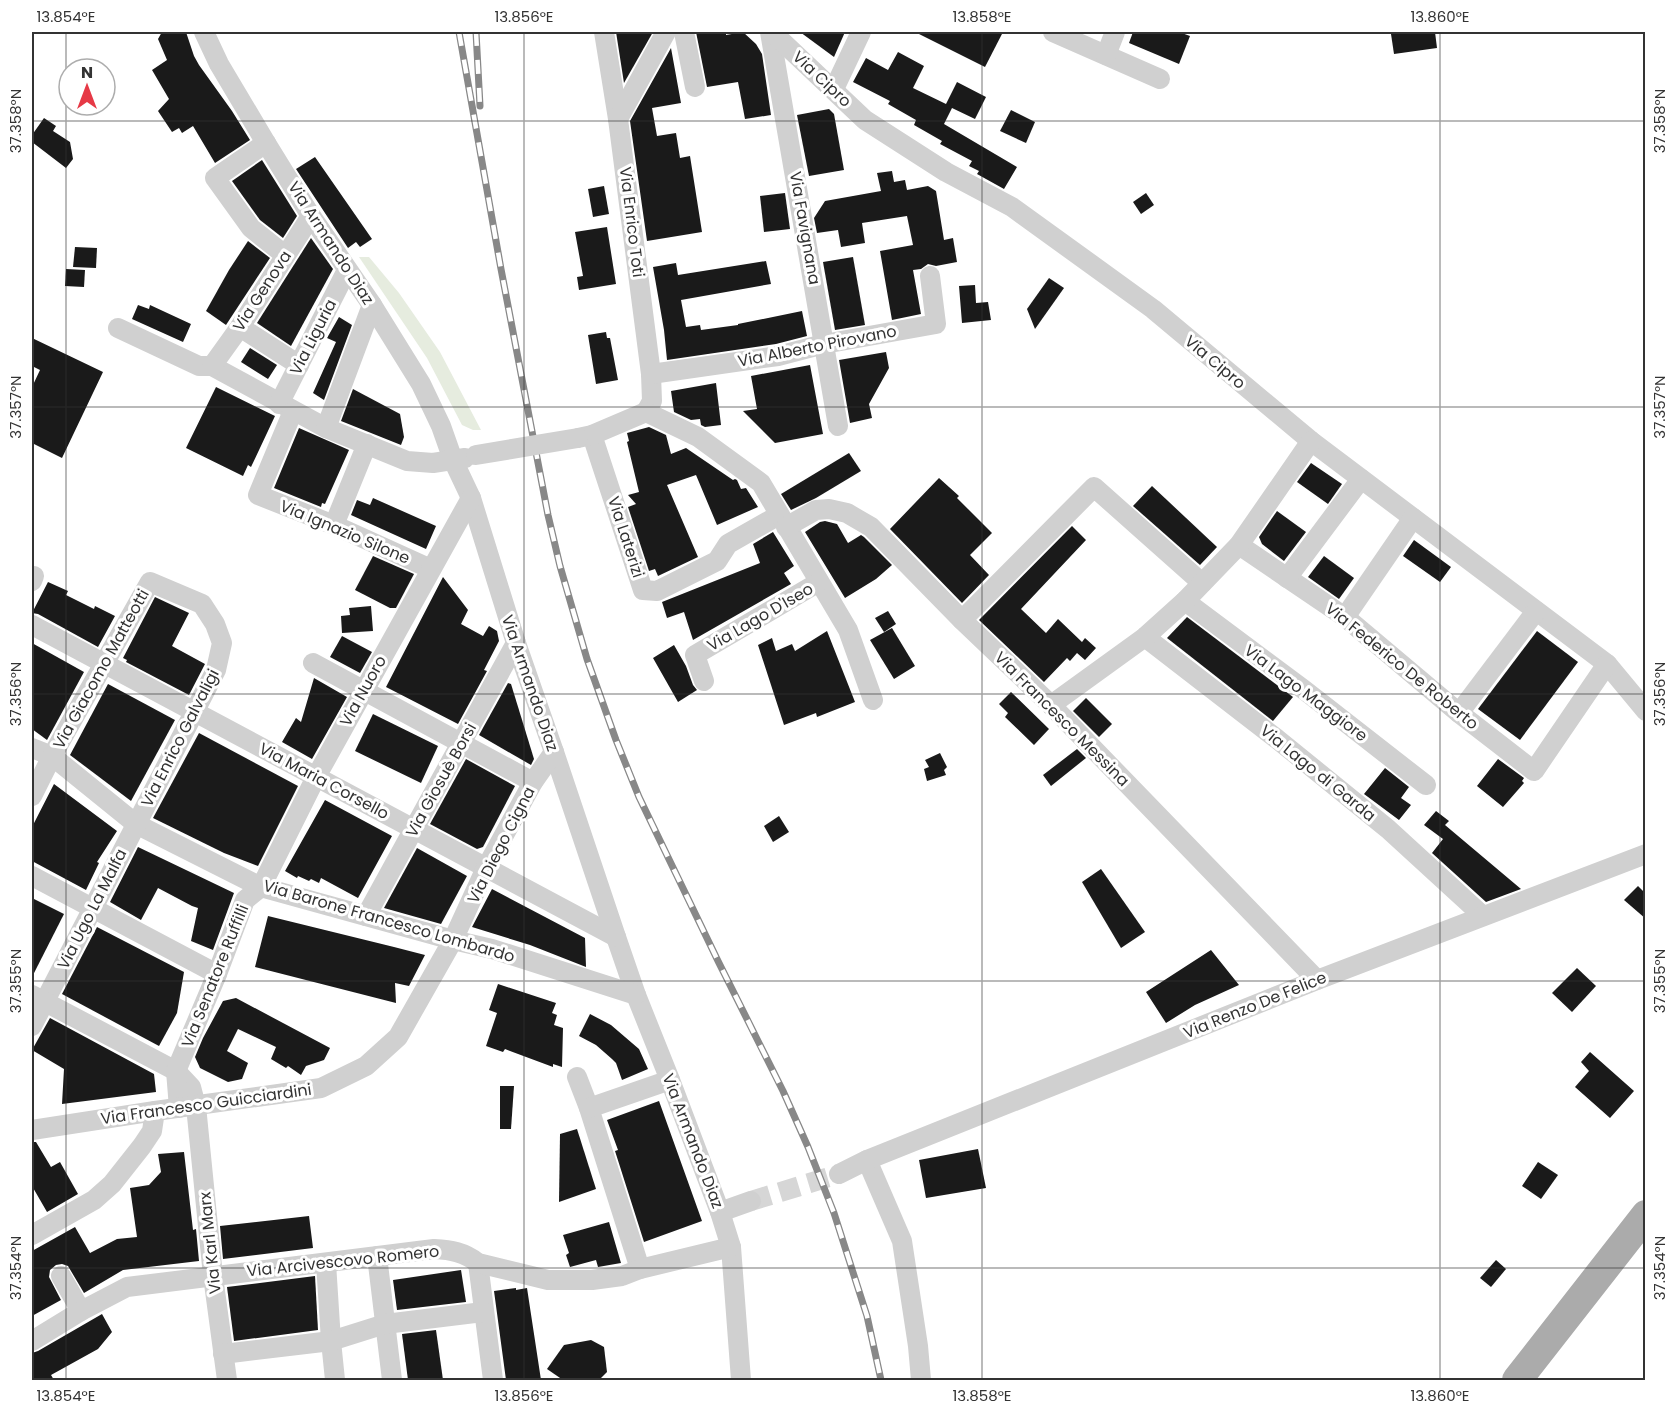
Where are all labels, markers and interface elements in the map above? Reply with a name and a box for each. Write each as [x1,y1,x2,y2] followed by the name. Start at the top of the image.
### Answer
[37,6,95,27] text: 13.854°E
[494,6,554,27] text: 13.856°E
[953,6,1011,27] text: 13.858°E
[1410,6,1470,27] text: 13.860°E
[787,46,857,112] street label: Via Cipro
[57,57,117,117] north arrow
[81,61,93,84] text: N
[5,89,26,153] text: 37.358°N
[1649,89,1670,153] text: 37.358°N
[614,165,650,279] street label: Via Enrico Toti
[784,170,826,286] street label: Via Favignana
[282,177,380,309] street label: Via Armando Diaz
[227,246,297,336] street label: Via Genova
[284,295,342,379] street label: Via Liguria
[736,319,898,373] street label: Via Alberto Pirovano
[1180,330,1250,394] street label: Via Cipro
[5,375,26,439] text: 37.357°N
[1649,375,1670,439] text: 37.357°N
[602,493,650,581] street label: Via Laterizi
[277,494,414,570] street label: Via Ignazio Silone
[703,577,817,657] street label: Via Lago D'Iseo
[47,585,155,753] street label: Via Giacomo Matteotti
[1321,597,1483,735] street label: Via Federico De Roberto
[496,612,564,754] street label: Via Armando Diaz
[1240,639,1373,747] street label: Via Lago Maggiore
[989,646,1135,792] street label: Via Francesco Messina
[334,651,392,731] street label: Via Nuoro
[5,662,26,726] text: 37.356°N
[1649,662,1670,726] text: 37.356°N
[135,665,225,811] street label: Via Enrico Galvaligi
[400,719,482,841] street label: Via Giosuè Borsi
[1255,719,1381,827] street label: Via Lago di Garda
[255,737,393,825] street label: Via Maria Corsello
[462,783,540,907] street label: Via Diego Cigna
[52,845,132,973] street label: Via Ugo La Malfa
[261,874,517,968] street label: Via Barone Francesco Lombardo
[176,901,254,1051] street label: Via Senatore Ruffilli
[5,949,26,1013] text: 37.355°N
[1649,949,1670,1013] text: 37.355°N
[1180,966,1330,1044] street label: Via Renzo De Felice
[657,1070,729,1212] street label: Via Armando Diaz
[99,1078,313,1130] street label: Via Francesco Guicciardini
[193,1190,227,1295] street label: Via Karl Marx
[5,1236,26,1300] text: 37.354°N
[1649,1236,1670,1300] text: 37.354°N
[246,1239,440,1283] street label: Via Arcivescovo Romero
[37,1385,95,1406] text: 13.854°E
[494,1385,554,1406] text: 13.856°E
[953,1385,1011,1406] text: 13.858°E
[1410,1385,1470,1406] text: 13.860°E

